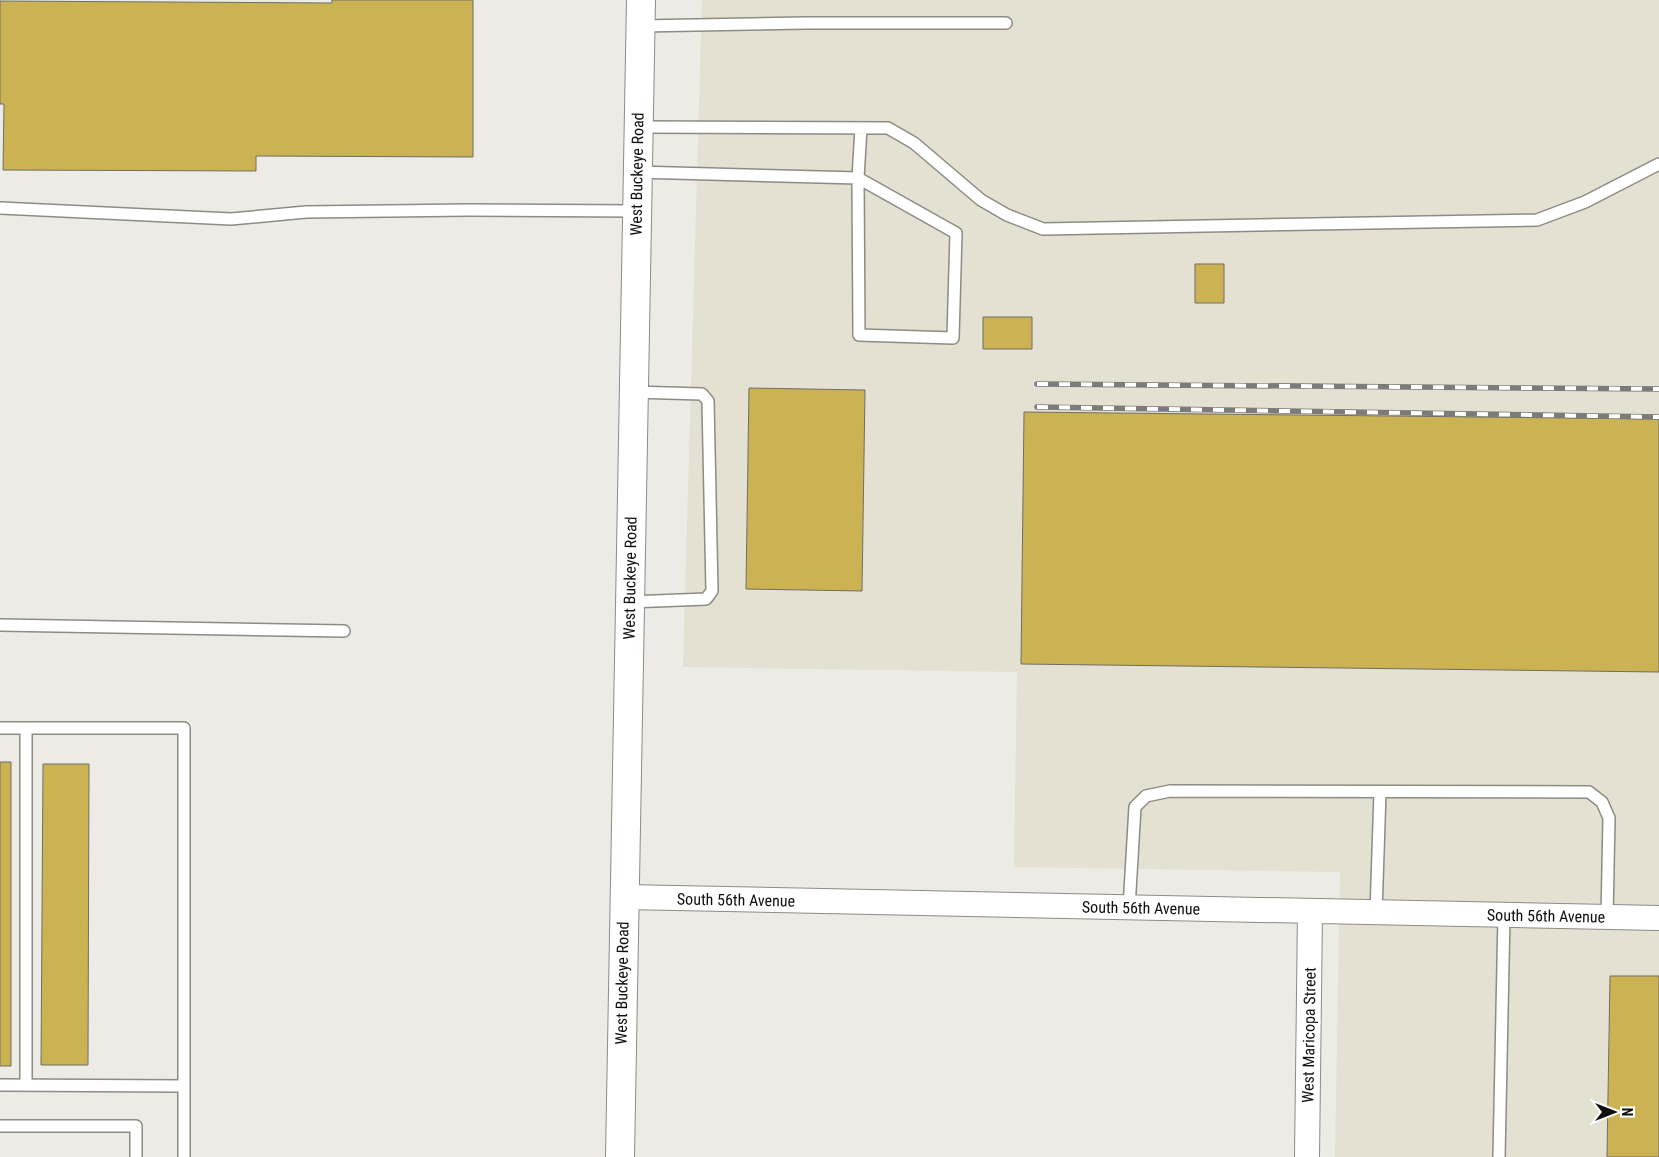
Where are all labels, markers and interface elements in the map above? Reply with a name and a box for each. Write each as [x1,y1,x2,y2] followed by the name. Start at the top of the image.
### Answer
[626,112,648,236] street label: West Buckeye Road
[619,516,641,640] street label: West Buckeye Road
[677,889,795,911] street label: South 56th Avenue
[1082,897,1200,919] street label: South 56th Avenue
[1487,905,1605,927] street label: South 56th Avenue
[611,921,633,1045] street label: West Buckeye Road
[1298,967,1320,1103] street label: West Maricopa Street
[1589,1087,1639,1137] north arrow
[1619,1108,1635,1116] text: N

